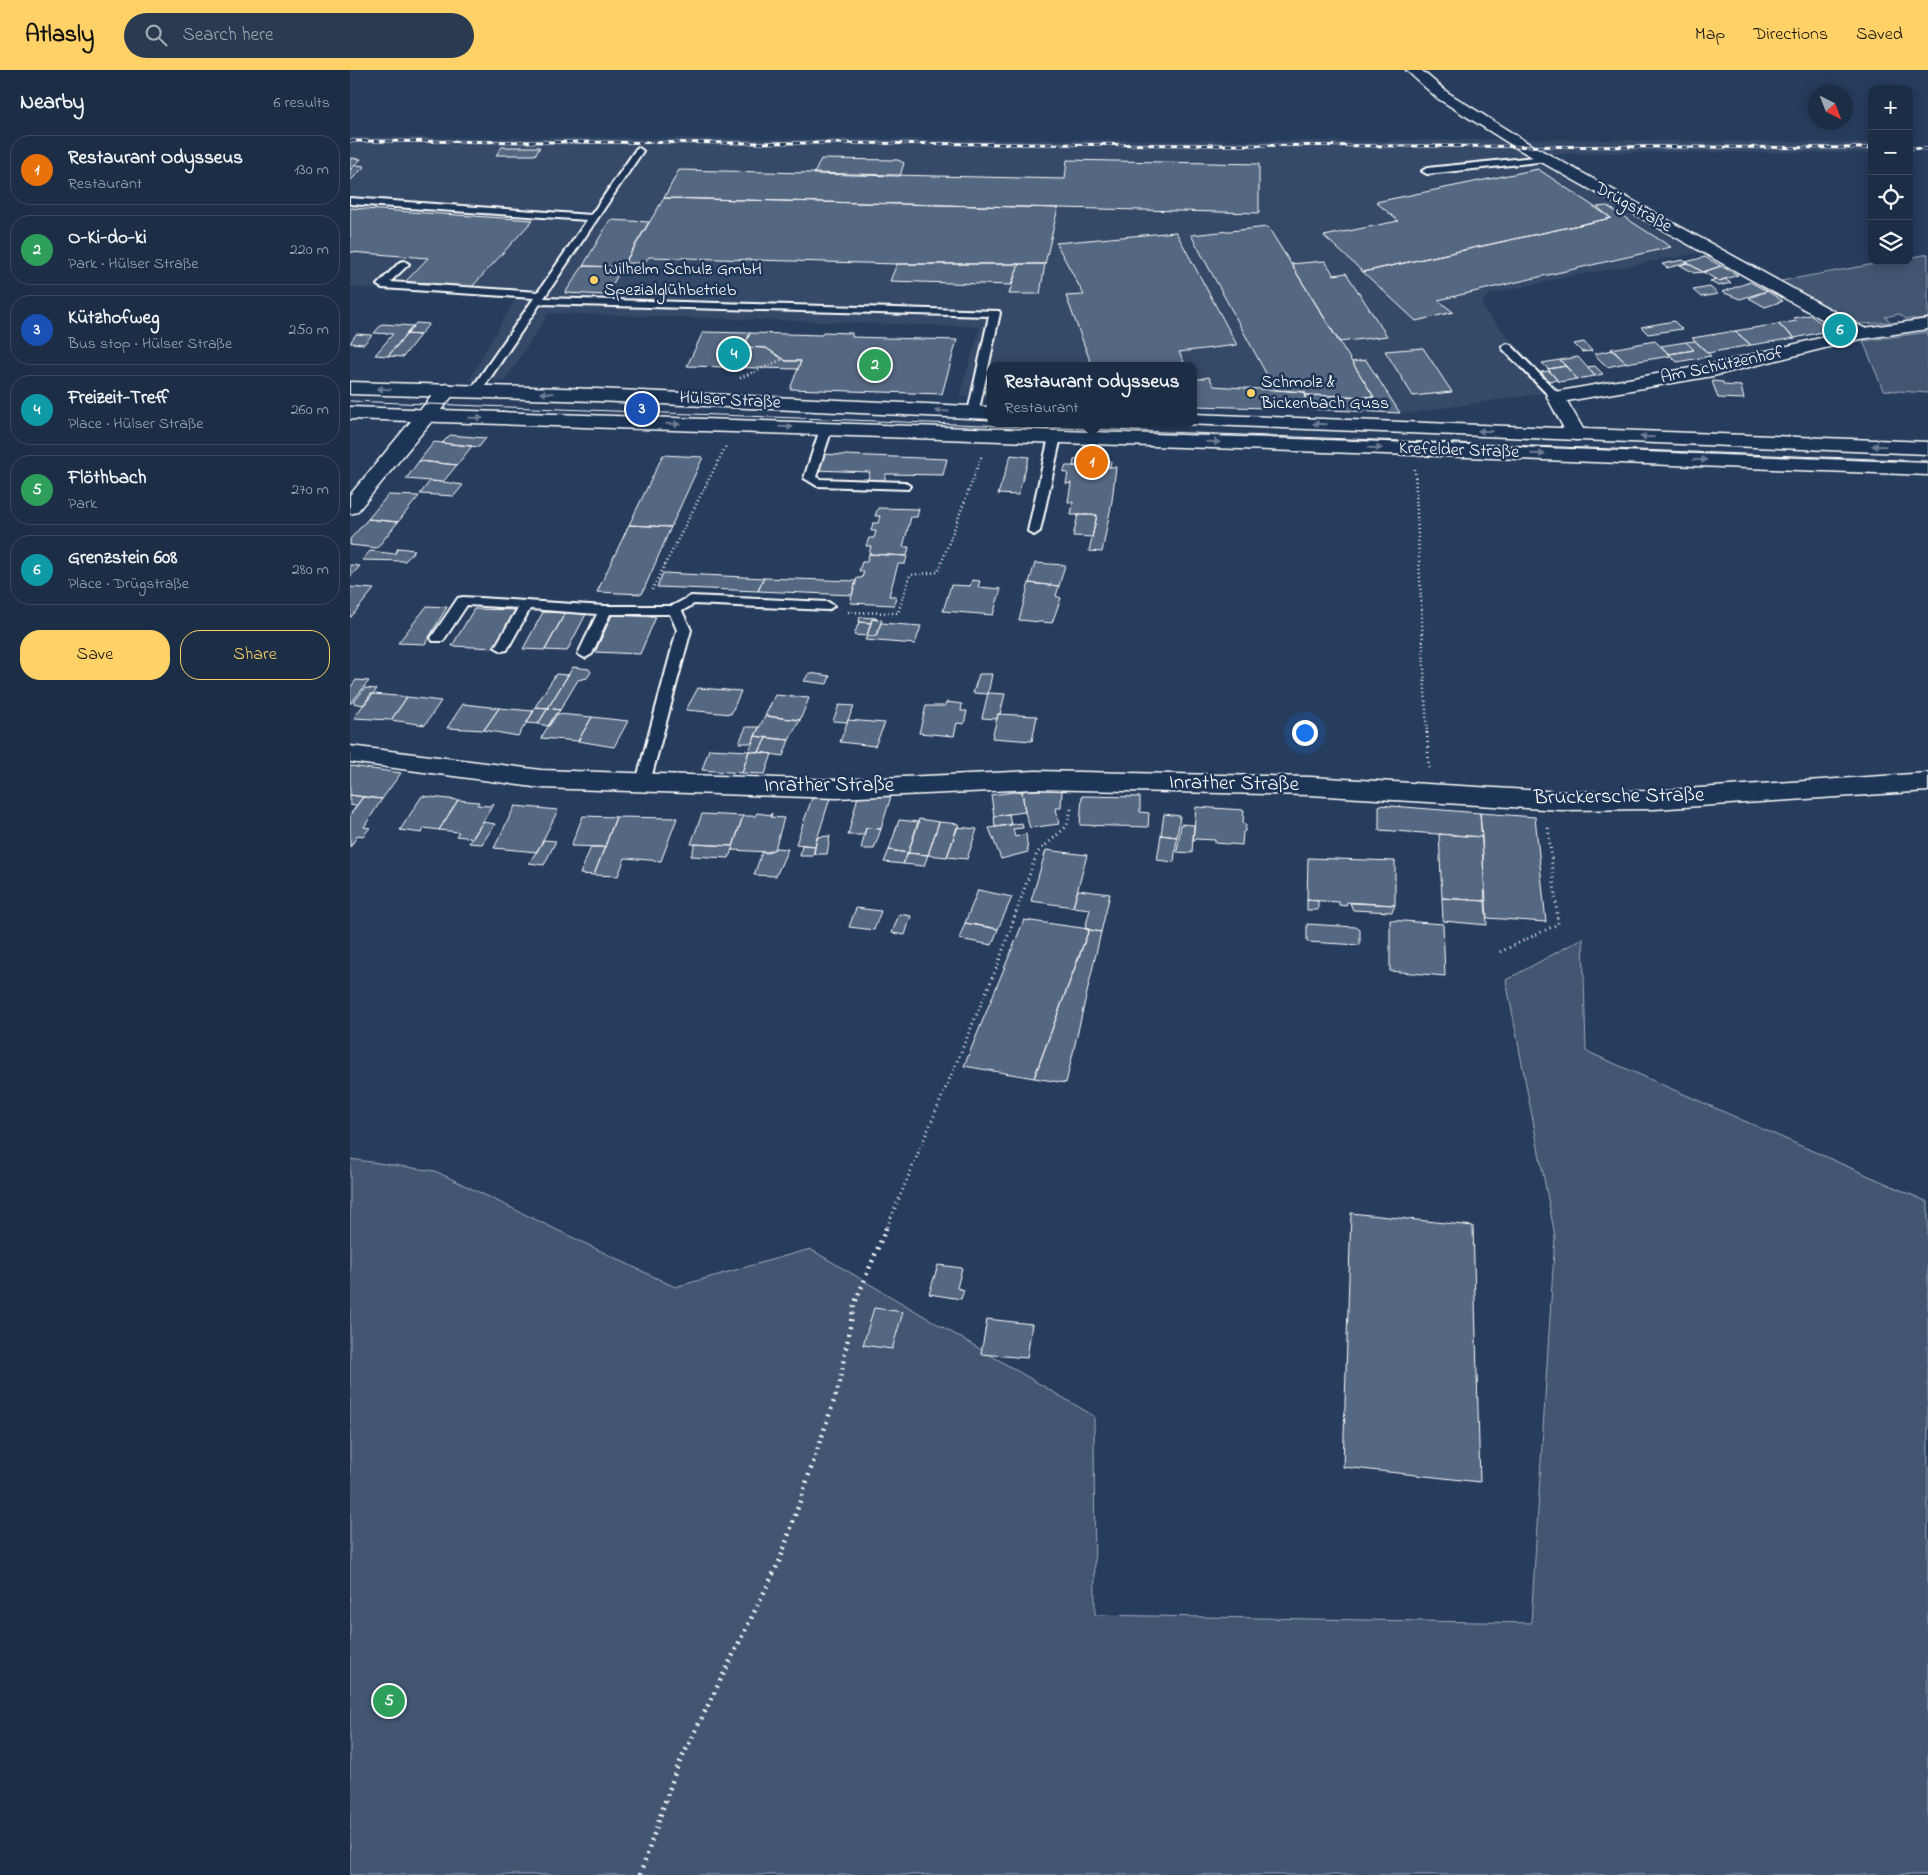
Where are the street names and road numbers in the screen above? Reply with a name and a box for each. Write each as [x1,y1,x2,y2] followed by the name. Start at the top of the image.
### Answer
[1588,176,1677,241] street label: Drügstraße
[1658,340,1786,392] street label: Am Schützenhof
[679,385,782,417] street label: Hülser Straße
[1398,436,1521,466] street label: Krefelder Straße
[1169,768,1300,800] street label: Inrather Straße
[764,771,895,801] street label: Inrather Straße
[1533,781,1705,814] street label: Bruckersche Straße

